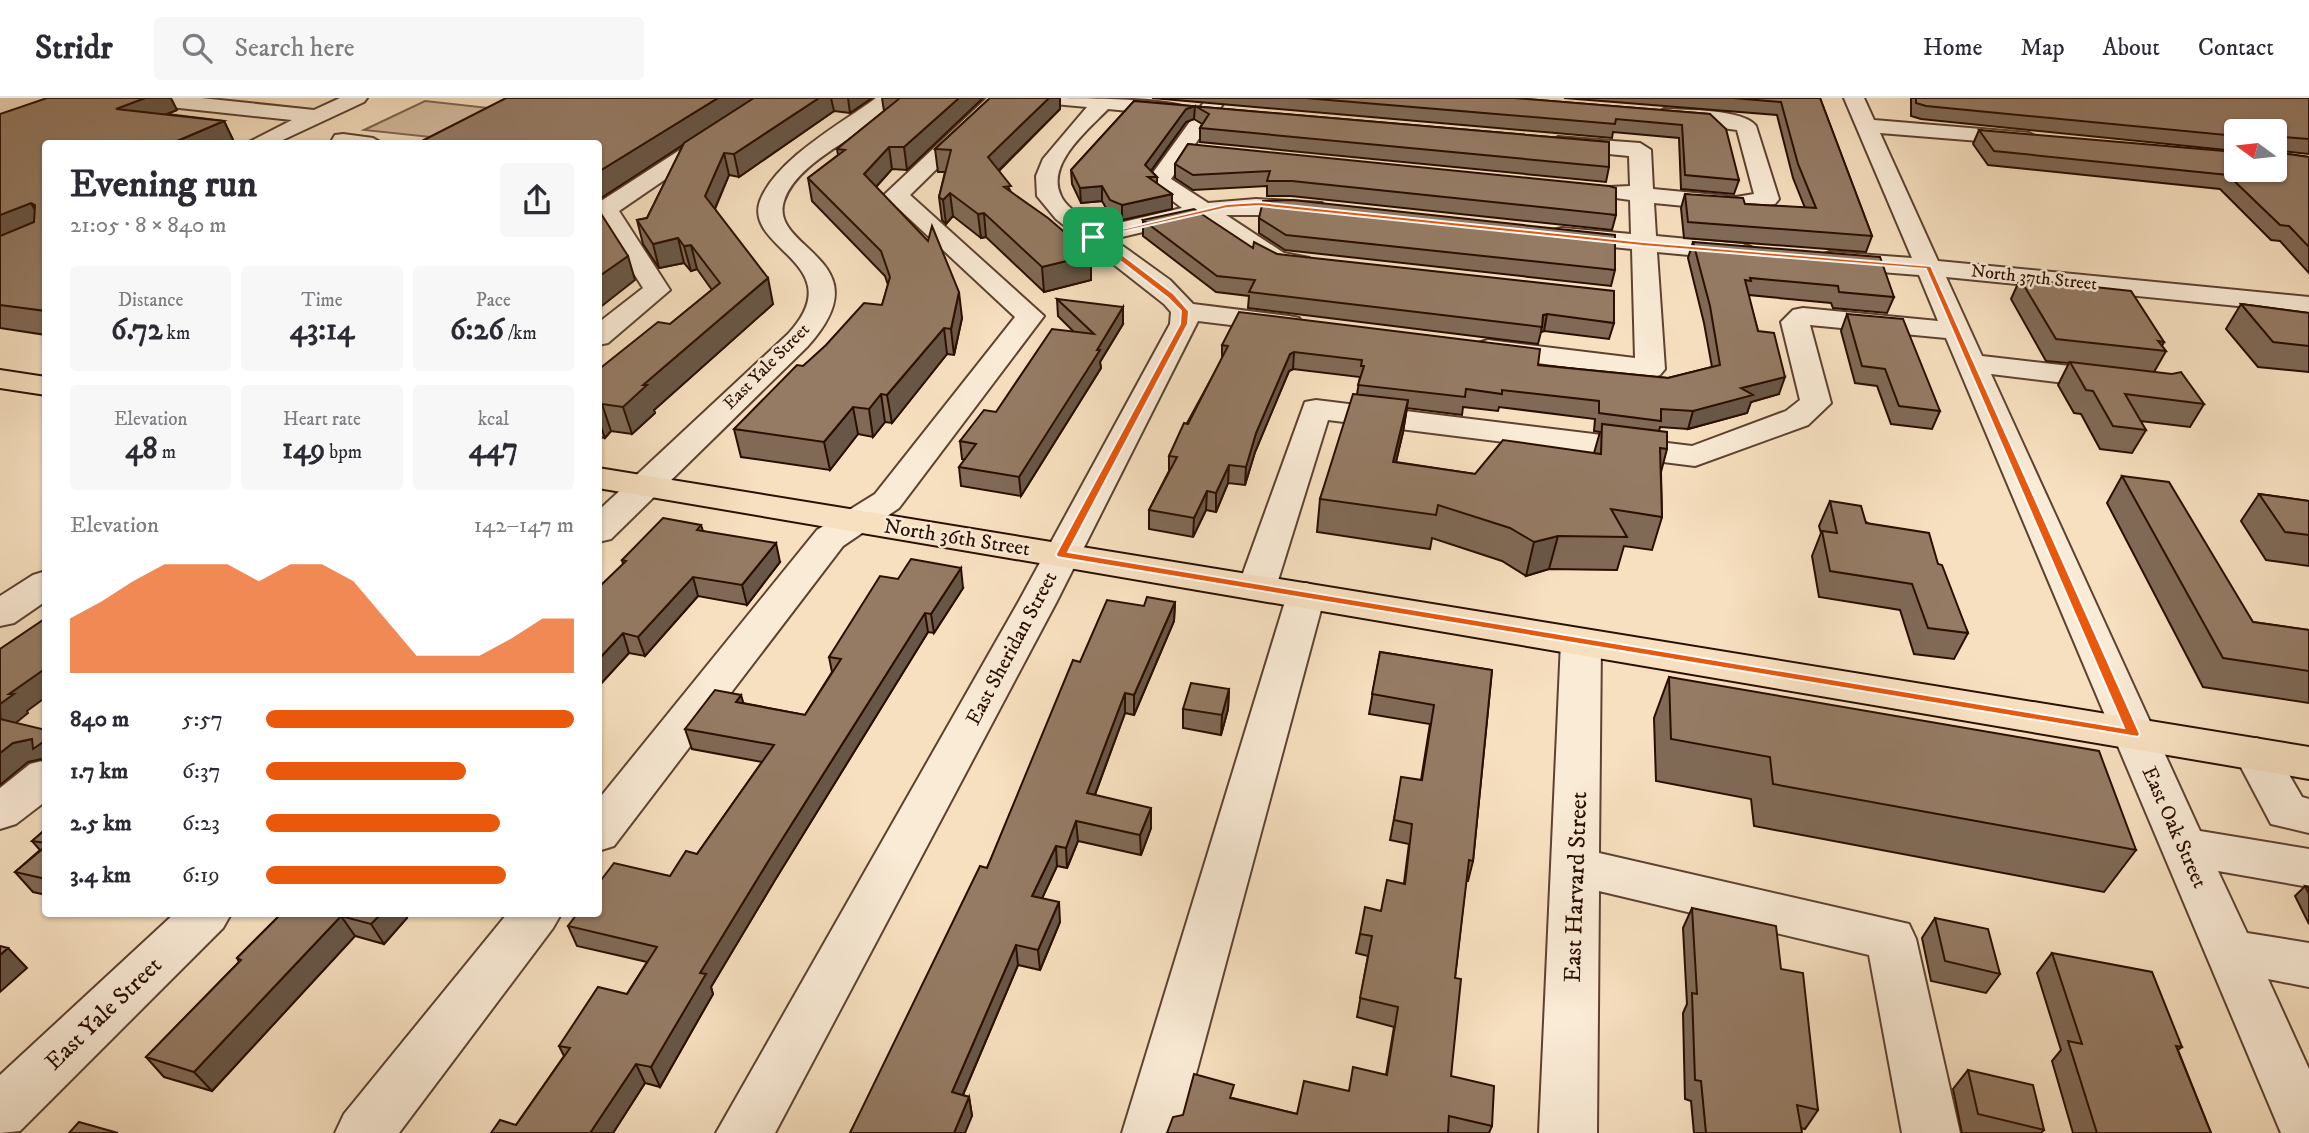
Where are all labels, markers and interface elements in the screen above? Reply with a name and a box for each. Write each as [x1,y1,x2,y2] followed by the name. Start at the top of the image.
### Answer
[154,17,644,80] search box
[35,28,112,69] text: Stridr
[178,29,216,67] icon: search
[234,32,355,65] text: Search here
[1923,33,1982,63] text: Home
[2020,33,2065,63] text: Map
[2103,33,2160,63] text: About
[2198,33,2274,63] text: Contact
[2224,119,2287,182] north arrow
[2224,119,2287,182] map controls
[70,161,257,209] text: Evening run
[500,163,574,237] button: share
[1063,207,1123,267] pin
[70,211,227,240] text: 21:05 · 8 × 840 m
[1074,218,1112,256] icon: arrive
[1970,260,2098,296] street label: North 37th Street
[118,289,183,312] text: Distance
[301,289,343,312] text: Time
[476,289,511,312] text: Pace
[111,312,163,349] text: 6.72
[290,312,354,349] text: 43:14
[450,312,504,349] text: 6:26
[719,319,815,414] street label: East Yale Street
[163,322,190,345] text: km
[504,322,537,345] text: /km
[114,408,187,431] text: Elevation
[283,408,361,431] text: Heart rate
[478,408,509,431] text: kcal
[125,431,158,468] text: 48
[282,431,325,468] text: 149
[469,431,518,468] text: 447
[158,441,176,464] text: m
[325,441,362,464] text: bpm
[70,511,159,540] text: Elevation
[474,511,574,540] text: 142–147 m
[882,514,1032,562] street label: North 36th Street
[960,567,1063,730] street label: East Sheridan Street
[70,705,129,734] text: 840 m
[182,705,223,734] text: 5:57
[70,757,128,786] text: 1.7 km
[182,757,221,786] text: 6:37
[2136,763,2213,893] street label: East Oak Street
[1558,791,1594,983] street label: East Harvard Street
[70,809,132,838] text: 2.5 km
[182,809,220,838] text: 6:23
[70,861,131,890] text: 3.4 km
[182,861,220,890] text: 6:19
[39,950,169,1077] street label: East Yale Street

